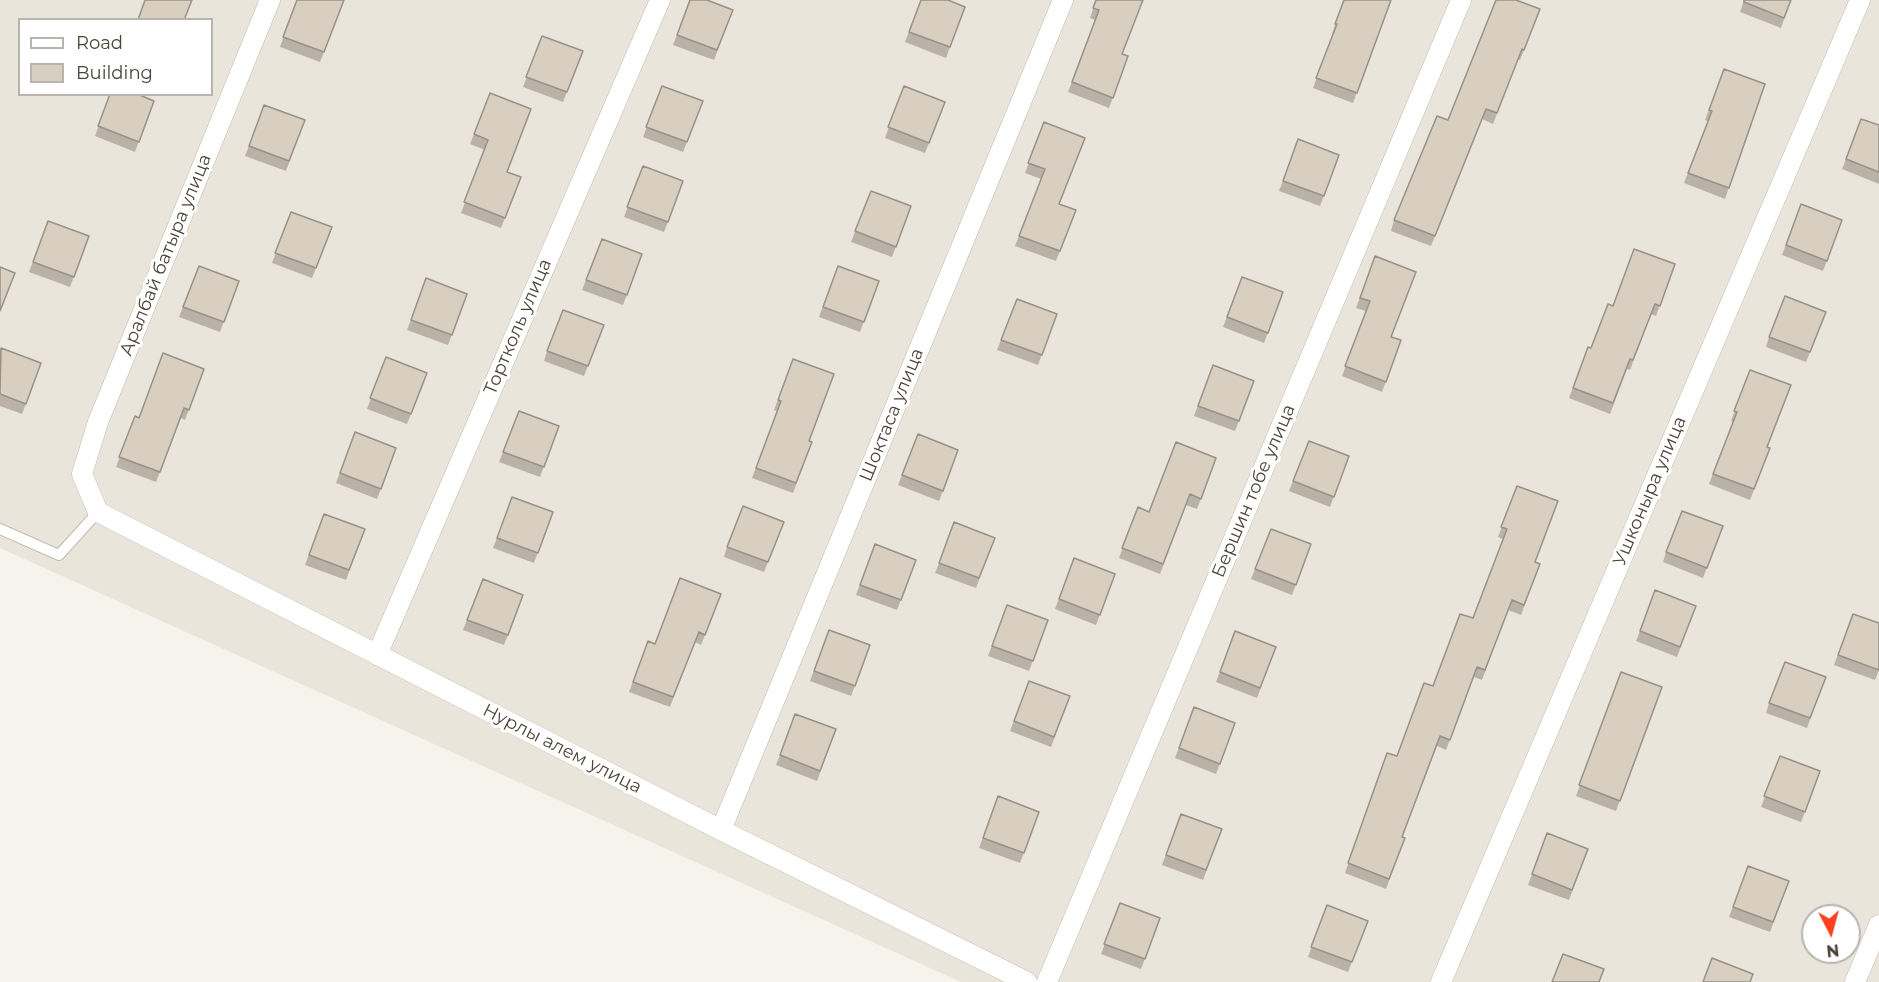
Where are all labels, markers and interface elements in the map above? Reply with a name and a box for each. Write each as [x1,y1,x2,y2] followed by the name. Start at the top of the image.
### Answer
[18,18,213,96] legend
[76,32,123,54] text: Road
[76,62,153,84] text: Building
[116,151,216,359] street label: Аралбай батыра улица
[480,256,556,398] street label: Тортколь улица
[855,345,929,485] street label: Шоктаса улица
[1208,401,1300,581] street label: Бершин тобе улица
[1609,413,1691,569] street label: Ушконыра улица
[479,700,645,798] street label: Нурлы алем улица
[1801,904,1861,964] north arrow
[1825,940,1840,961] text: N

